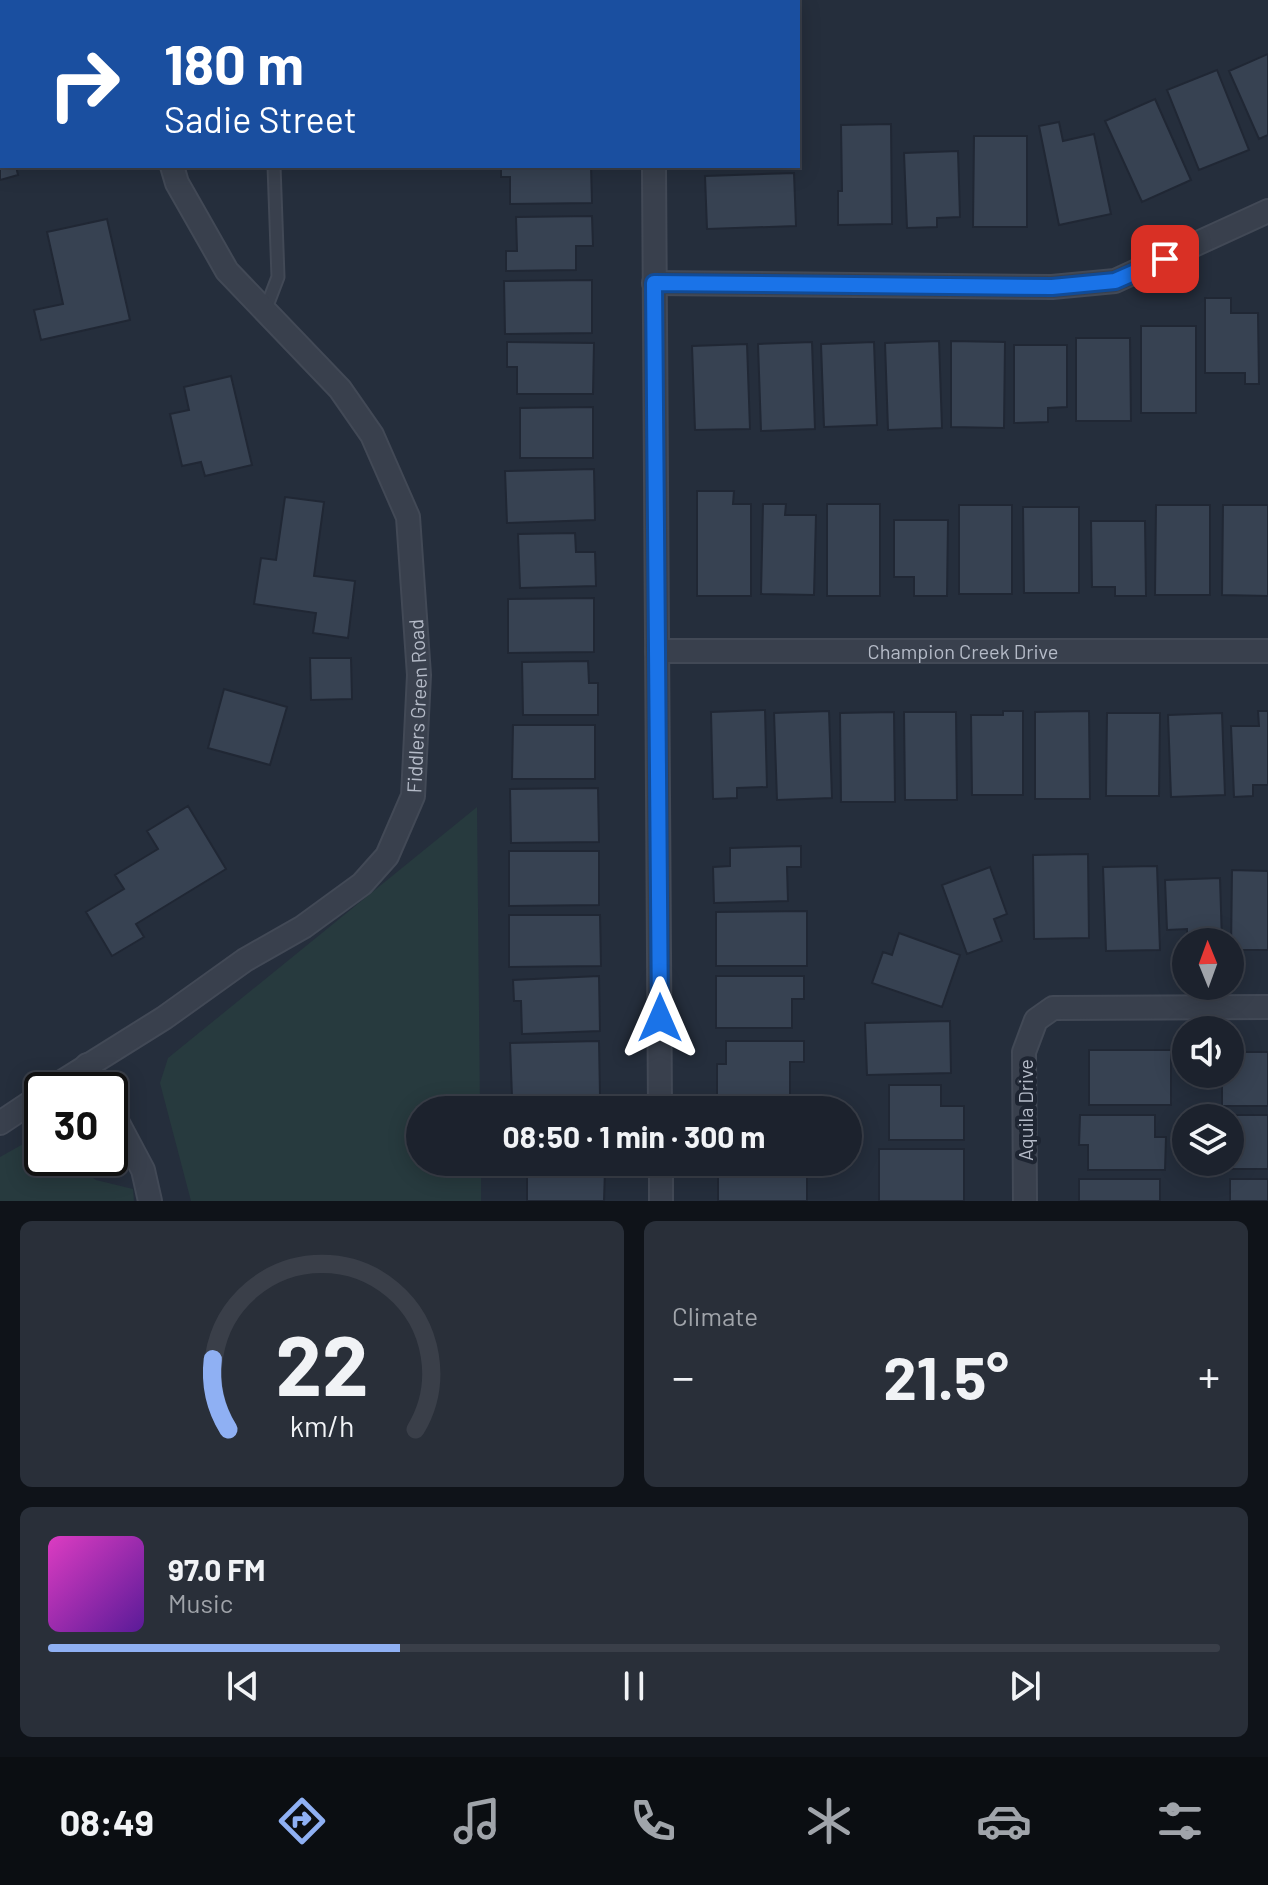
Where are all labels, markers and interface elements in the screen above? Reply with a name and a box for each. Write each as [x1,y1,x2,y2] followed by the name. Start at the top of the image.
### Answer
[164,29,304,96] text: 180 m
[32,32,136,136] icon: right
[164,97,357,140] text: Sadie Street
[1131,225,1199,293] pin
[1143,237,1187,281] icon: arrive
[401,618,431,794] street label: Fiddlers Green Road
[868,639,1058,663] street label: Champion Creek Drive
[1172,928,1244,1000] north arrow
[1172,928,1244,1176] map controls
[618,976,702,1060] position arrow
[1172,1016,1244,1088] button: sound
[1013,1059,1037,1161] street label: Aquila Drive
[24,1072,128,1176] speed limit sign: 30
[1172,1104,1244,1176] button: layers
[503,1118,765,1154] text: 08:50 · 1 min · 300 m
[672,1300,758,1331] text: Climate
[275,1313,369,1413] text: 22
[883,1340,1009,1412] text: 21.5°
[672,1349,694,1402] text: −
[1198,1349,1220,1402] text: +
[290,1408,354,1443] text: km/h
[168,1551,266,1587] text: 97.0 FM
[168,1587,233,1618] text: Music
[221,1664,265,1708] icon: previous
[612,1664,656,1708] icon: pause
[1003,1664,1047,1708] icon: next
[274,1793,330,1849] icon: directions
[449,1793,505,1849] icon: music
[625,1793,681,1849] icon: phone
[801,1793,857,1849] icon: climate
[976,1793,1032,1849] icon: car
[1152,1793,1208,1849] icon: filters
[60,1800,154,1843] text: 08:49

